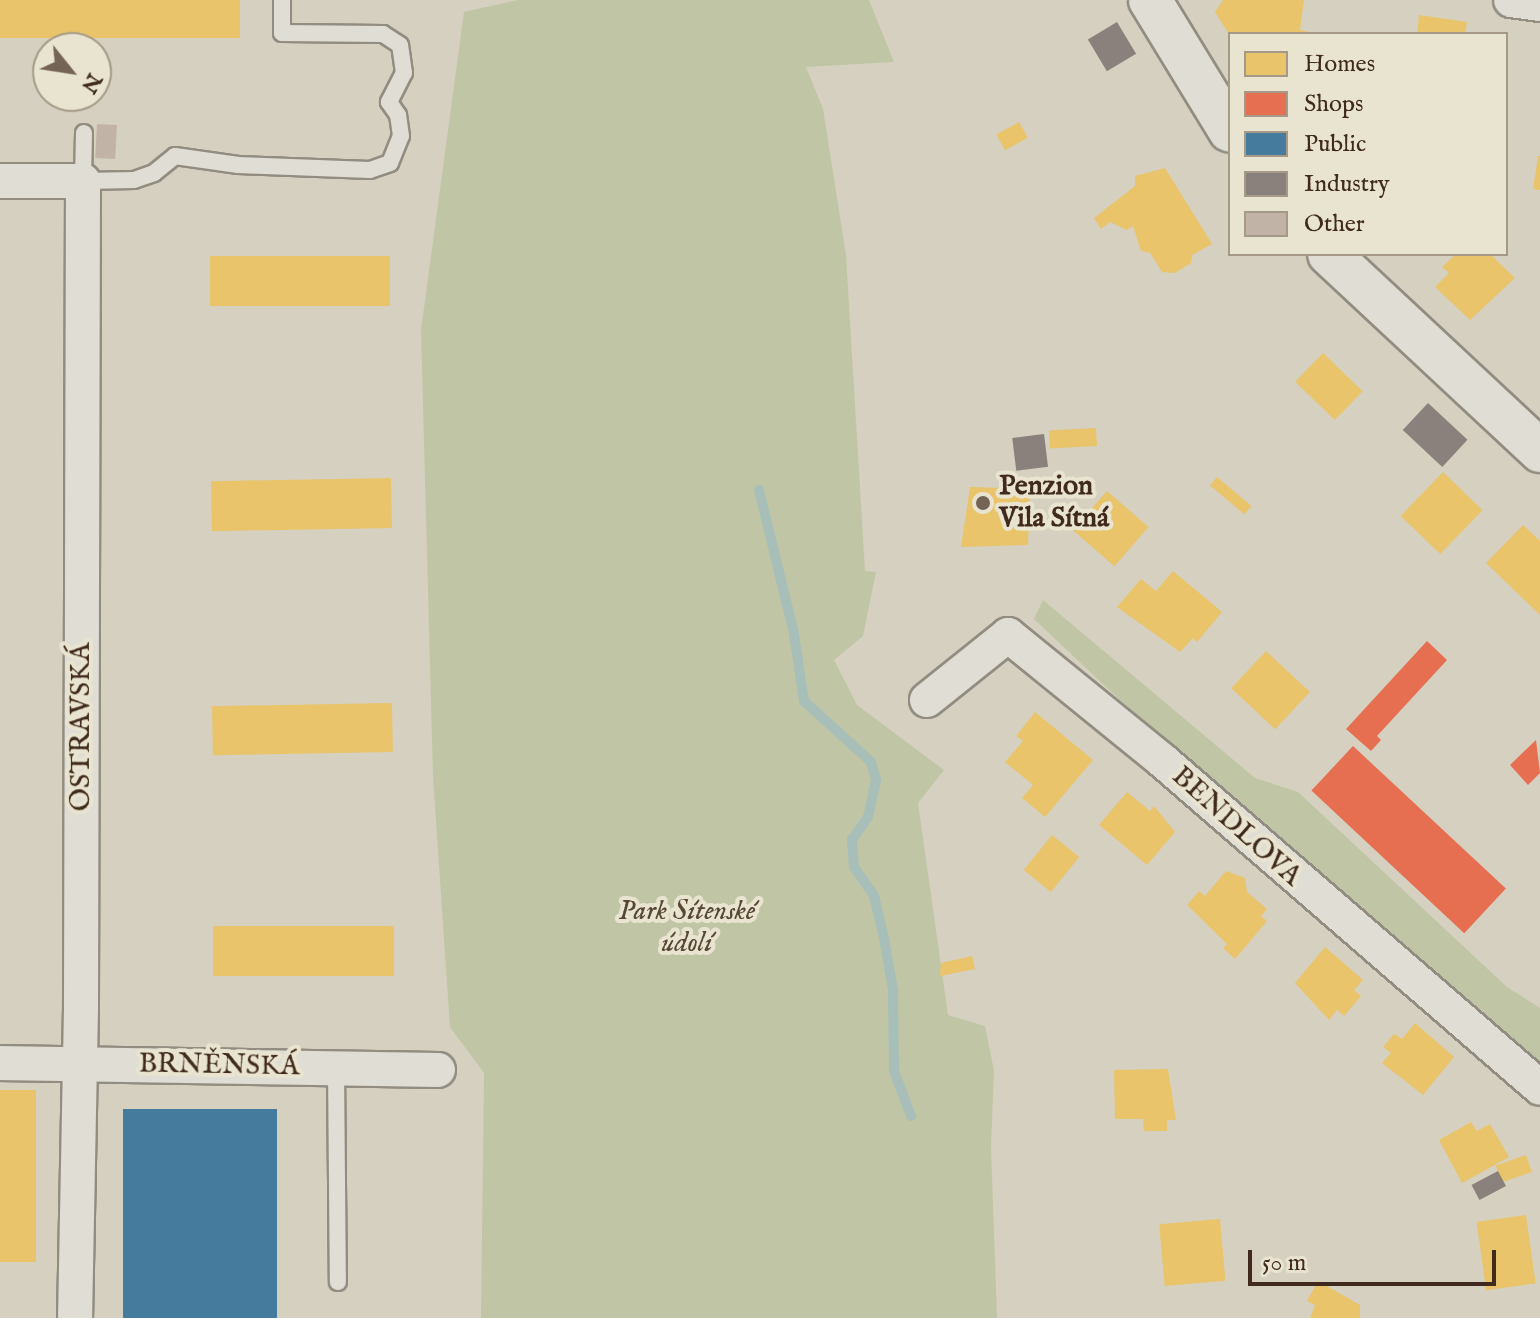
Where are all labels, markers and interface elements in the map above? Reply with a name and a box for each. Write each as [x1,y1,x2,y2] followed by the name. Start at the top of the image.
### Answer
[32,32,112,112] north arrow
[1228,32,1508,256] legend
[1304,49,1375,80] text: Homes
[74,68,108,98] text: N
[1304,89,1363,120] text: Shops
[1304,129,1366,160] text: Public
[1304,169,1390,200] text: Industry
[1304,209,1365,240] text: Other
[999,470,1109,536] place label: Penzion Vila Sítná
[974,494,992,512] marker: Penzion Vila Sítná
[65,643,99,811] street label: OSTRAVSKÁ
[1164,760,1308,894] street label: BENDLOVA
[619,895,755,961] park label: Park Sítenské údolí
[138,1048,300,1084] street label: BRNĚNSKÁ
[1252,1234,1500,1284] scale bar
[1262,1248,1306,1279] text: 50 m

